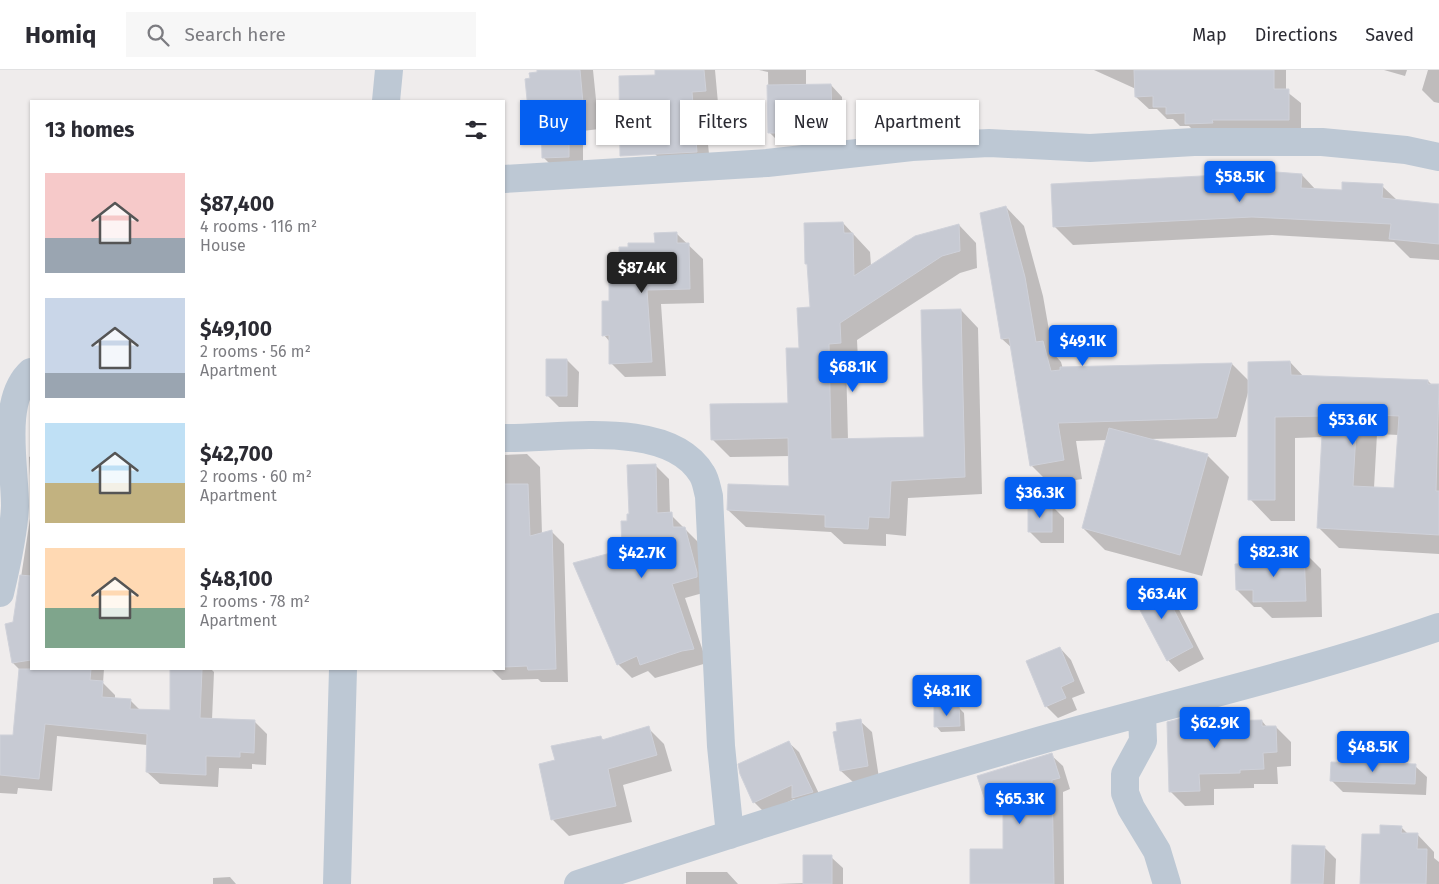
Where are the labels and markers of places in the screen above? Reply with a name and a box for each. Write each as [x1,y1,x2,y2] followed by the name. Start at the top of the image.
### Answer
[1199,160,1281,203] pin: $58.5K
[601,252,683,294] pin: $87.4K
[1042,324,1124,367] pin: $49.1K
[812,350,894,393] pin: $68.1K
[1312,404,1394,446] pin: $53.6K
[999,476,1081,519] pin: $36.3K
[601,536,683,579] pin: $42.7K
[1233,536,1315,578] pin: $82.3K
[1121,578,1203,620] pin: $63.4K
[906,674,988,717] pin: $48.1K
[1174,706,1256,749] pin: $62.9K
[1332,730,1414,773] pin: $48.5K
[979,782,1061,825] pin: $65.3K

